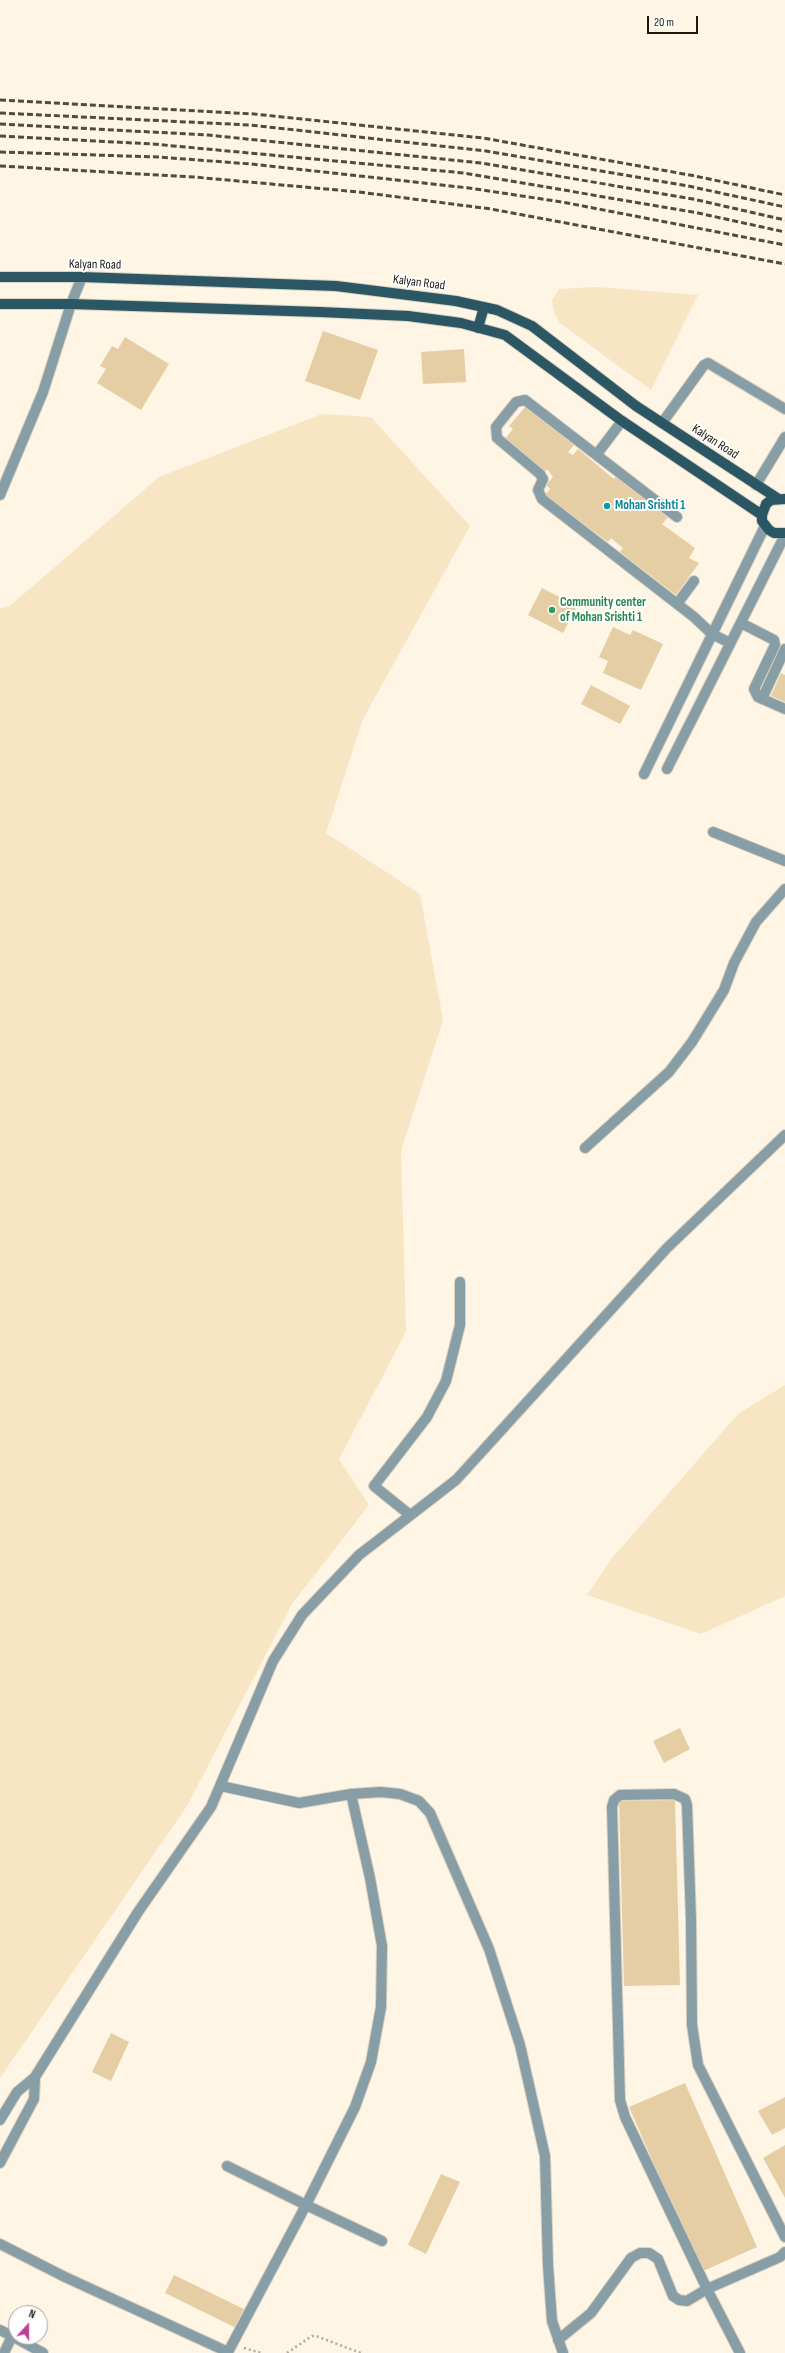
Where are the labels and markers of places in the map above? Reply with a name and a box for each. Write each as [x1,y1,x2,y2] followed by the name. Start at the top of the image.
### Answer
[615,498,685,514] place label: Mohan Srishti 1
[602,501,612,511] marker: Mohan Srishti 1
[560,595,646,626] place label: Community center of Mohan Srishti 1
[547,605,557,615] marker: Community center of Mohan Srishti 1

